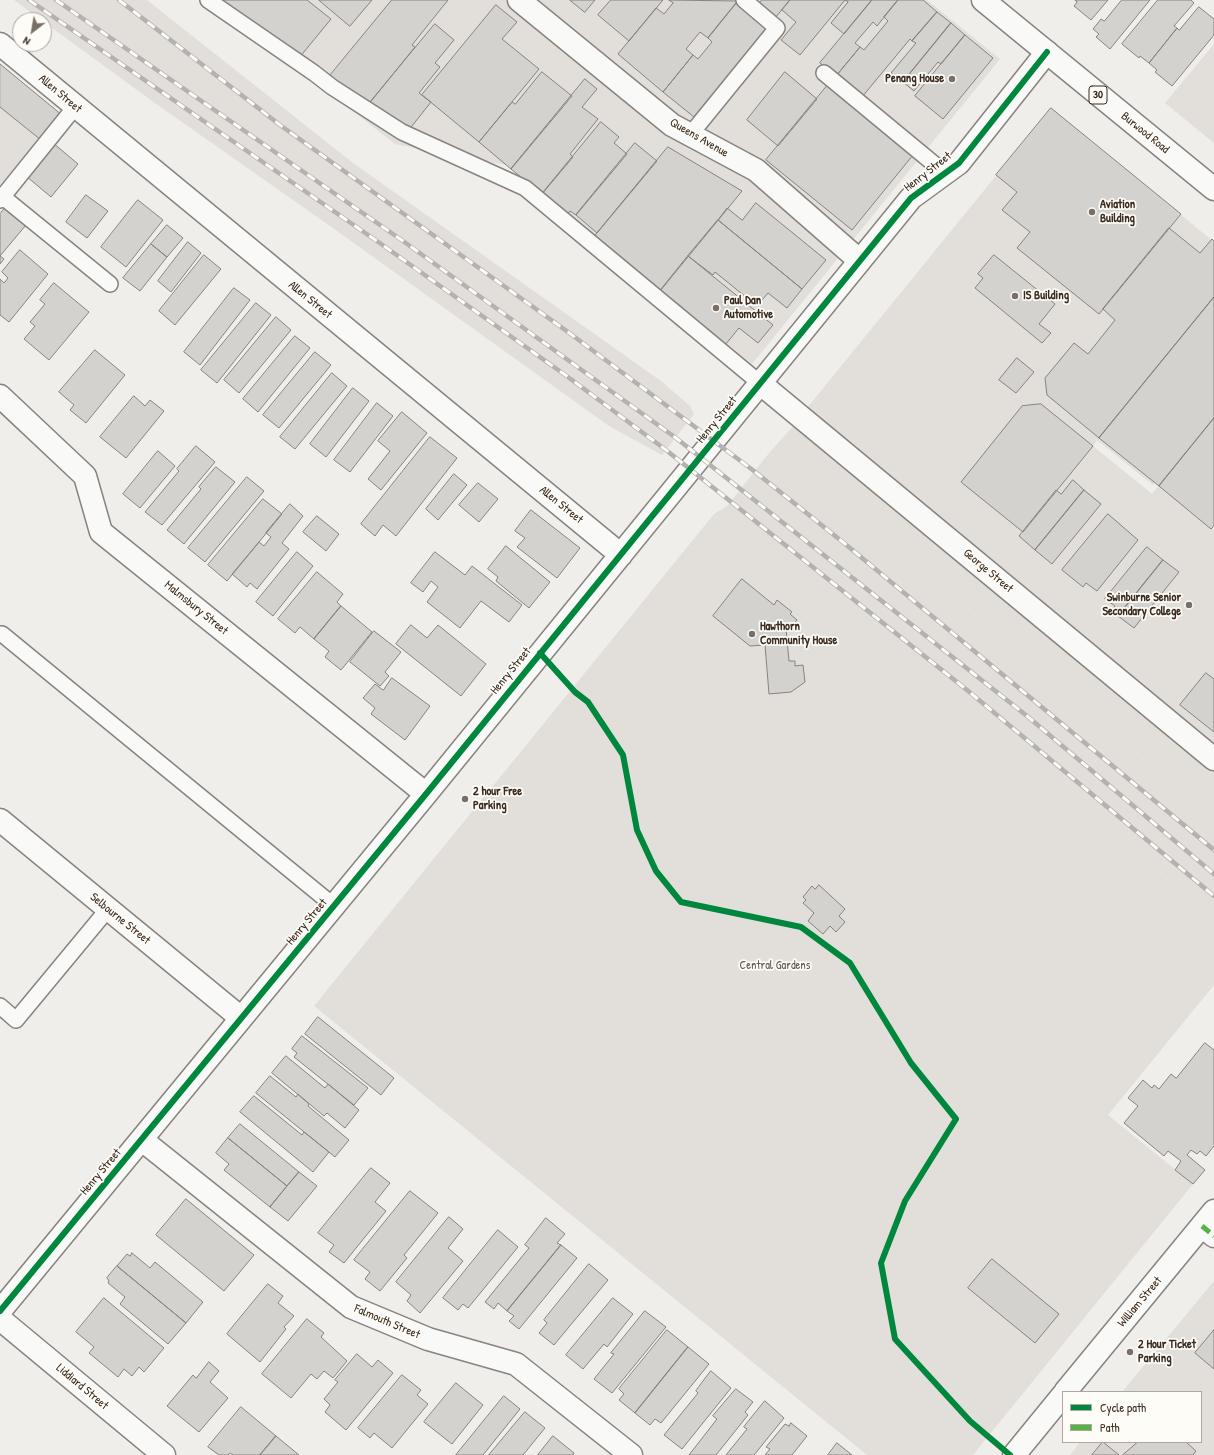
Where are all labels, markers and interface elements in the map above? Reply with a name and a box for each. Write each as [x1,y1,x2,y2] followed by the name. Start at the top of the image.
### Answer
[12,12,52,52] north arrow
[20,34,32,49] text: N
[35,72,85,116] street label: Allen Street
[885,72,944,86] place label: Penang House
[947,74,957,84] marker: Penang House
[1089,86,1107,104] road number: 30
[1118,109,1172,157] street label: Burwood Road
[667,115,731,161] street label: Queens Avenue
[901,149,955,195] street label: Henry Street
[1100,198,1135,226] place label: Aviation Building
[1087,207,1097,217] marker: Aviation Building
[285,278,335,322] street label: Allen Street
[1023,289,1069,303] place label: IS Building
[1010,291,1020,301] marker: IS Building
[724,294,773,322] place label: Paul Dan Automotive
[711,303,721,313] marker: Paul Dan Automotive
[694,394,740,446] street label: Henry Street
[536,483,586,527] street label: Allen Street
[960,546,1016,596] street label: George Street
[161,578,231,638] street label: Malmsbury Street
[1102,591,1181,619] place label: Swinburne Senior Secondary College
[1184,600,1194,610] marker: Swinburne Senior Secondary College
[760,620,837,648] place label: Hawthorn Community House
[747,629,757,639] marker: Hawthorn Community House
[488,645,534,697] street label: Henry Street
[473,785,522,813] place label: 2 hour Free Parking
[460,794,470,804] marker: 2 hour Free Parking
[87,890,153,948] street label: Selbourne Street
[283,896,331,948] street label: Henry Street
[740,959,810,973] park label: Central Gardens
[77,1146,125,1198] street label: Henry Street
[1115,1274,1165,1330] street label: William Street
[352,1302,422,1342] street label: Falmouth Street
[1138,1338,1196,1366] place label: 2 Hour Ticket Parking
[1125,1347,1135,1357] marker: 2 Hour Ticket Parking
[53,1361,111,1413] street label: Liddiard Street
[1062,1391,1202,1443] legend
[1100,1399,1146,1416] text: Cycle path
[1100,1419,1120,1436] text: Path

